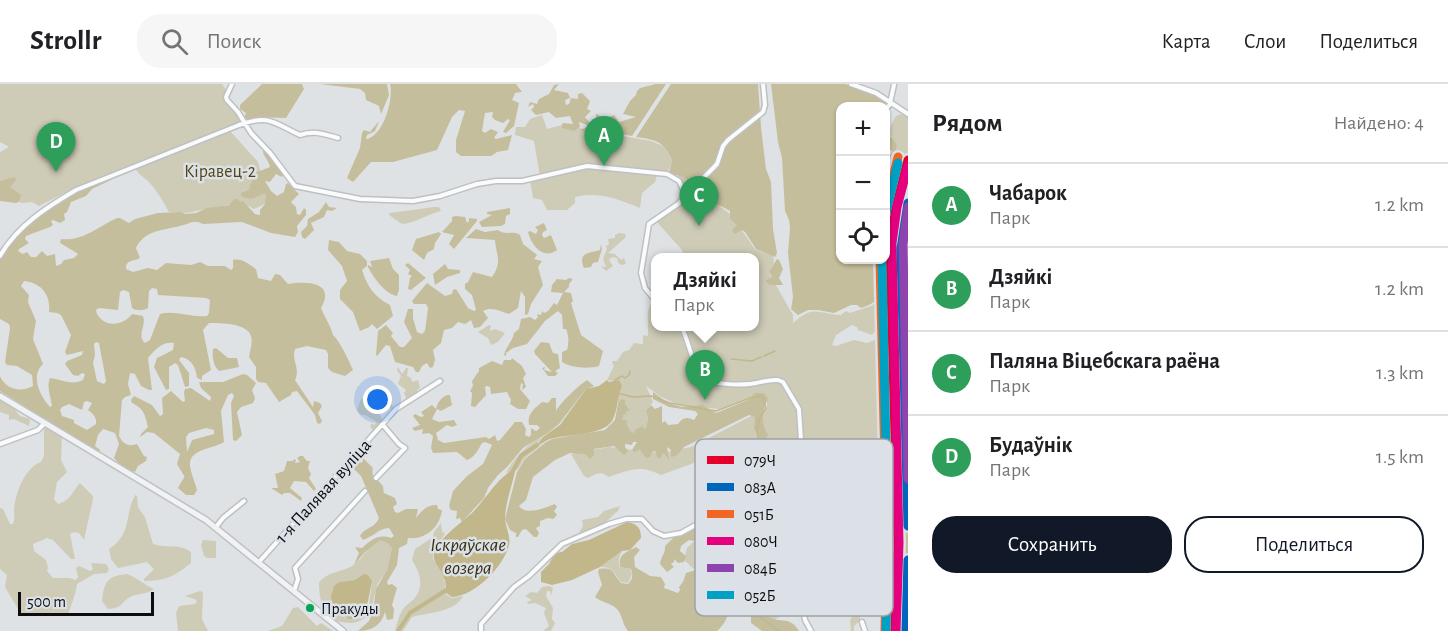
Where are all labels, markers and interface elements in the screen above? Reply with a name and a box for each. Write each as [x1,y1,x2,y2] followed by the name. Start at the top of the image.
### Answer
[137,14,557,68] search box
[158,25,191,58] icon: search
[30,27,101,55] text: Strollr
[206,30,261,52] text: Поиск
[1161,31,1211,52] text: Карта
[1244,31,1286,52] text: Слои
[1319,31,1418,52] text: Поделиться
[836,102,890,264] map controls
[836,102,890,156] button: +
[932,110,1003,136] text: Рядом
[1334,113,1424,133] text: Найдено: 4
[584,116,624,166] pin: A
[36,122,76,172] pin: D
[836,156,890,210] button: −
[184,163,256,181] park label: Кіравец-2
[680,176,718,226] pin: C
[989,182,1067,204] text: Чабарок
[946,195,958,215] text: A
[1375,195,1424,215] text: 1.2 km
[989,208,1030,228] text: Парк
[836,210,890,264] button: locate
[651,253,759,331] popup
[989,266,1052,288] text: Дзяйкі
[673,269,737,291] text: Дзяйкі
[946,279,957,299] text: B
[1375,279,1424,299] text: 1.2 km
[989,292,1030,312] text: Парк
[673,295,714,315] text: Парк
[686,350,724,400] pin: B
[989,350,1220,372] text: Паляна Віцебскага раёна
[946,363,957,383] text: C
[1376,363,1424,383] text: 1.3 km
[989,376,1030,396] text: Парк
[363,385,392,414] your location
[989,434,1072,456] text: Будаўнік
[273,436,375,547] street label: 1-я Палявая вуліца
[695,439,893,616] legend
[945,447,958,467] text: D
[1376,447,1424,467] text: 1.5 km
[744,453,776,469] text: 079Ч
[989,460,1030,480] text: Парк
[744,480,777,496] text: 083А
[744,507,774,523] text: 051Б
[932,516,1172,573] button: Сохранить
[1184,516,1424,573] button: Поделиться
[744,534,778,550] text: 080Ч
[430,535,506,578] water label: Іскраўскае возера
[744,561,777,577] text: 084Б
[744,588,776,604] text: 052Б
[18,589,154,616] scale bar
[27,594,66,610] text: 500 m
[321,601,379,618] place label: Пракуды
[304,602,316,614] marker: Пракуды

